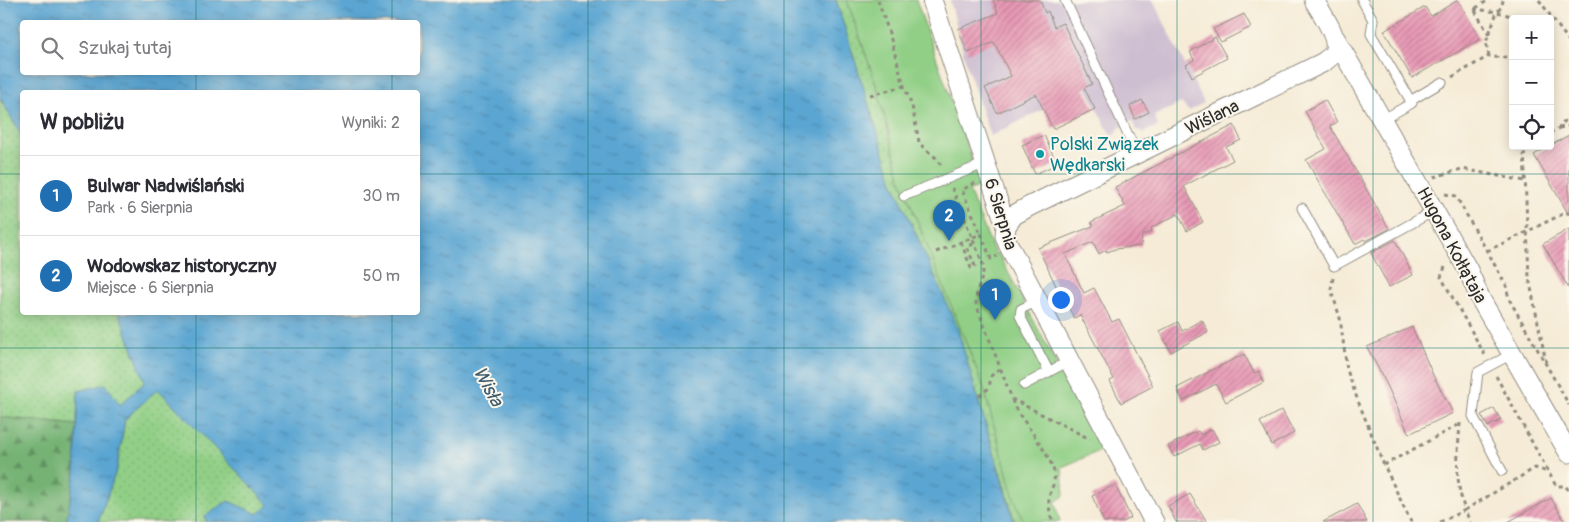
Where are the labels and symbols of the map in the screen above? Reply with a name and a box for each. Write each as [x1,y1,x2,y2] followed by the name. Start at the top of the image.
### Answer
[1181,95,1243,140] street label: Wiślana
[1050,133,1159,177] place label: Polski Związek Wędkarski
[1034,148,1046,160] marker: Polski Związek Wędkarski
[979,176,1022,253] street label: 6 Sierpnia
[1411,183,1492,307] street label: Hugona Kołłątaja
[933,200,965,241] pin: 2
[979,279,1011,320] pin: 1
[1048,287,1074,313] your location
[468,362,509,412] water label: Wisła

